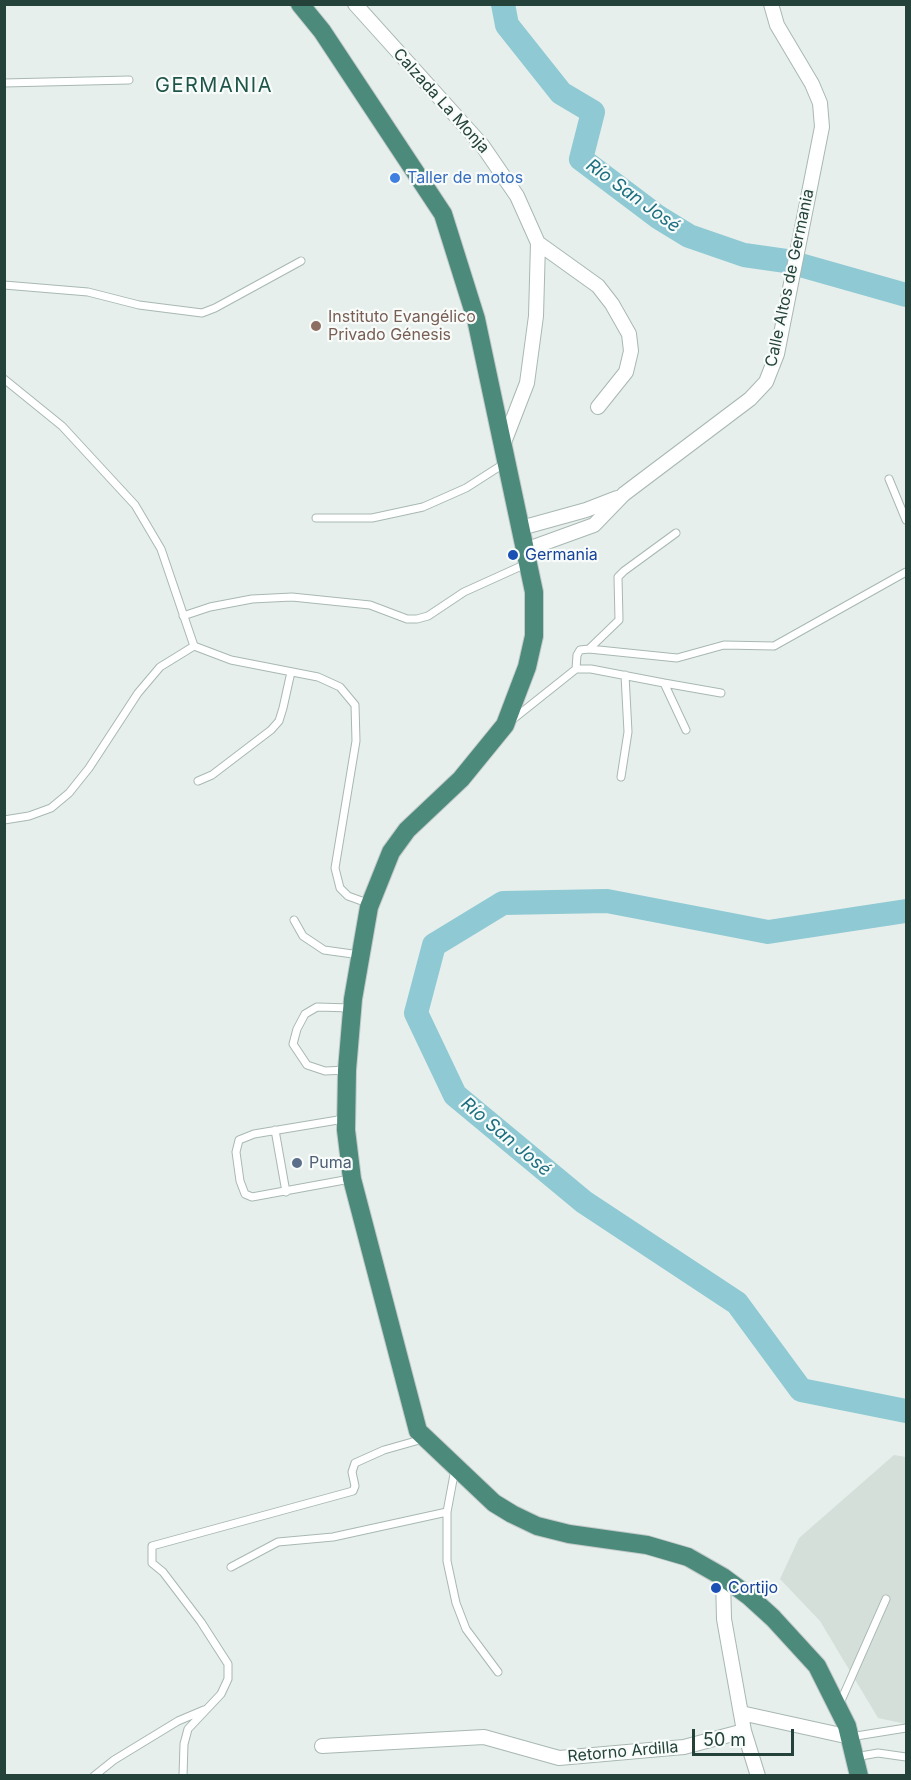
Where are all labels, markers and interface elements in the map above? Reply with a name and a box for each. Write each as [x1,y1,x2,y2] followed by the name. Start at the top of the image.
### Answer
[389,45,493,157] street label: Calzada La Monja
[155,74,273,98] district label: GERMANIA
[582,155,684,237] water label: Río San José
[407,168,523,188] place label: Taller de motos
[388,171,402,185] marker: Taller de motos
[762,187,818,369] street label: Calle Altos de Germania
[328,307,476,345] place label: Instituto Evangélico Privado Génesis
[309,319,323,333] marker: Instituto Evangélico Privado Génesis
[525,545,598,565] place label: Germania
[506,548,520,562] marker: Germania
[457,1093,555,1181] water label: Río San José
[309,1153,352,1173] place label: Puma
[290,1156,304,1170] marker: Puma
[728,1578,778,1598] place label: Cortijo
[709,1581,723,1595] marker: Cortijo
[695,1717,797,1755] scale bar
[703,1729,746,1750] text: 50 m
[567,1738,679,1766] street label: Retorno Ardilla

